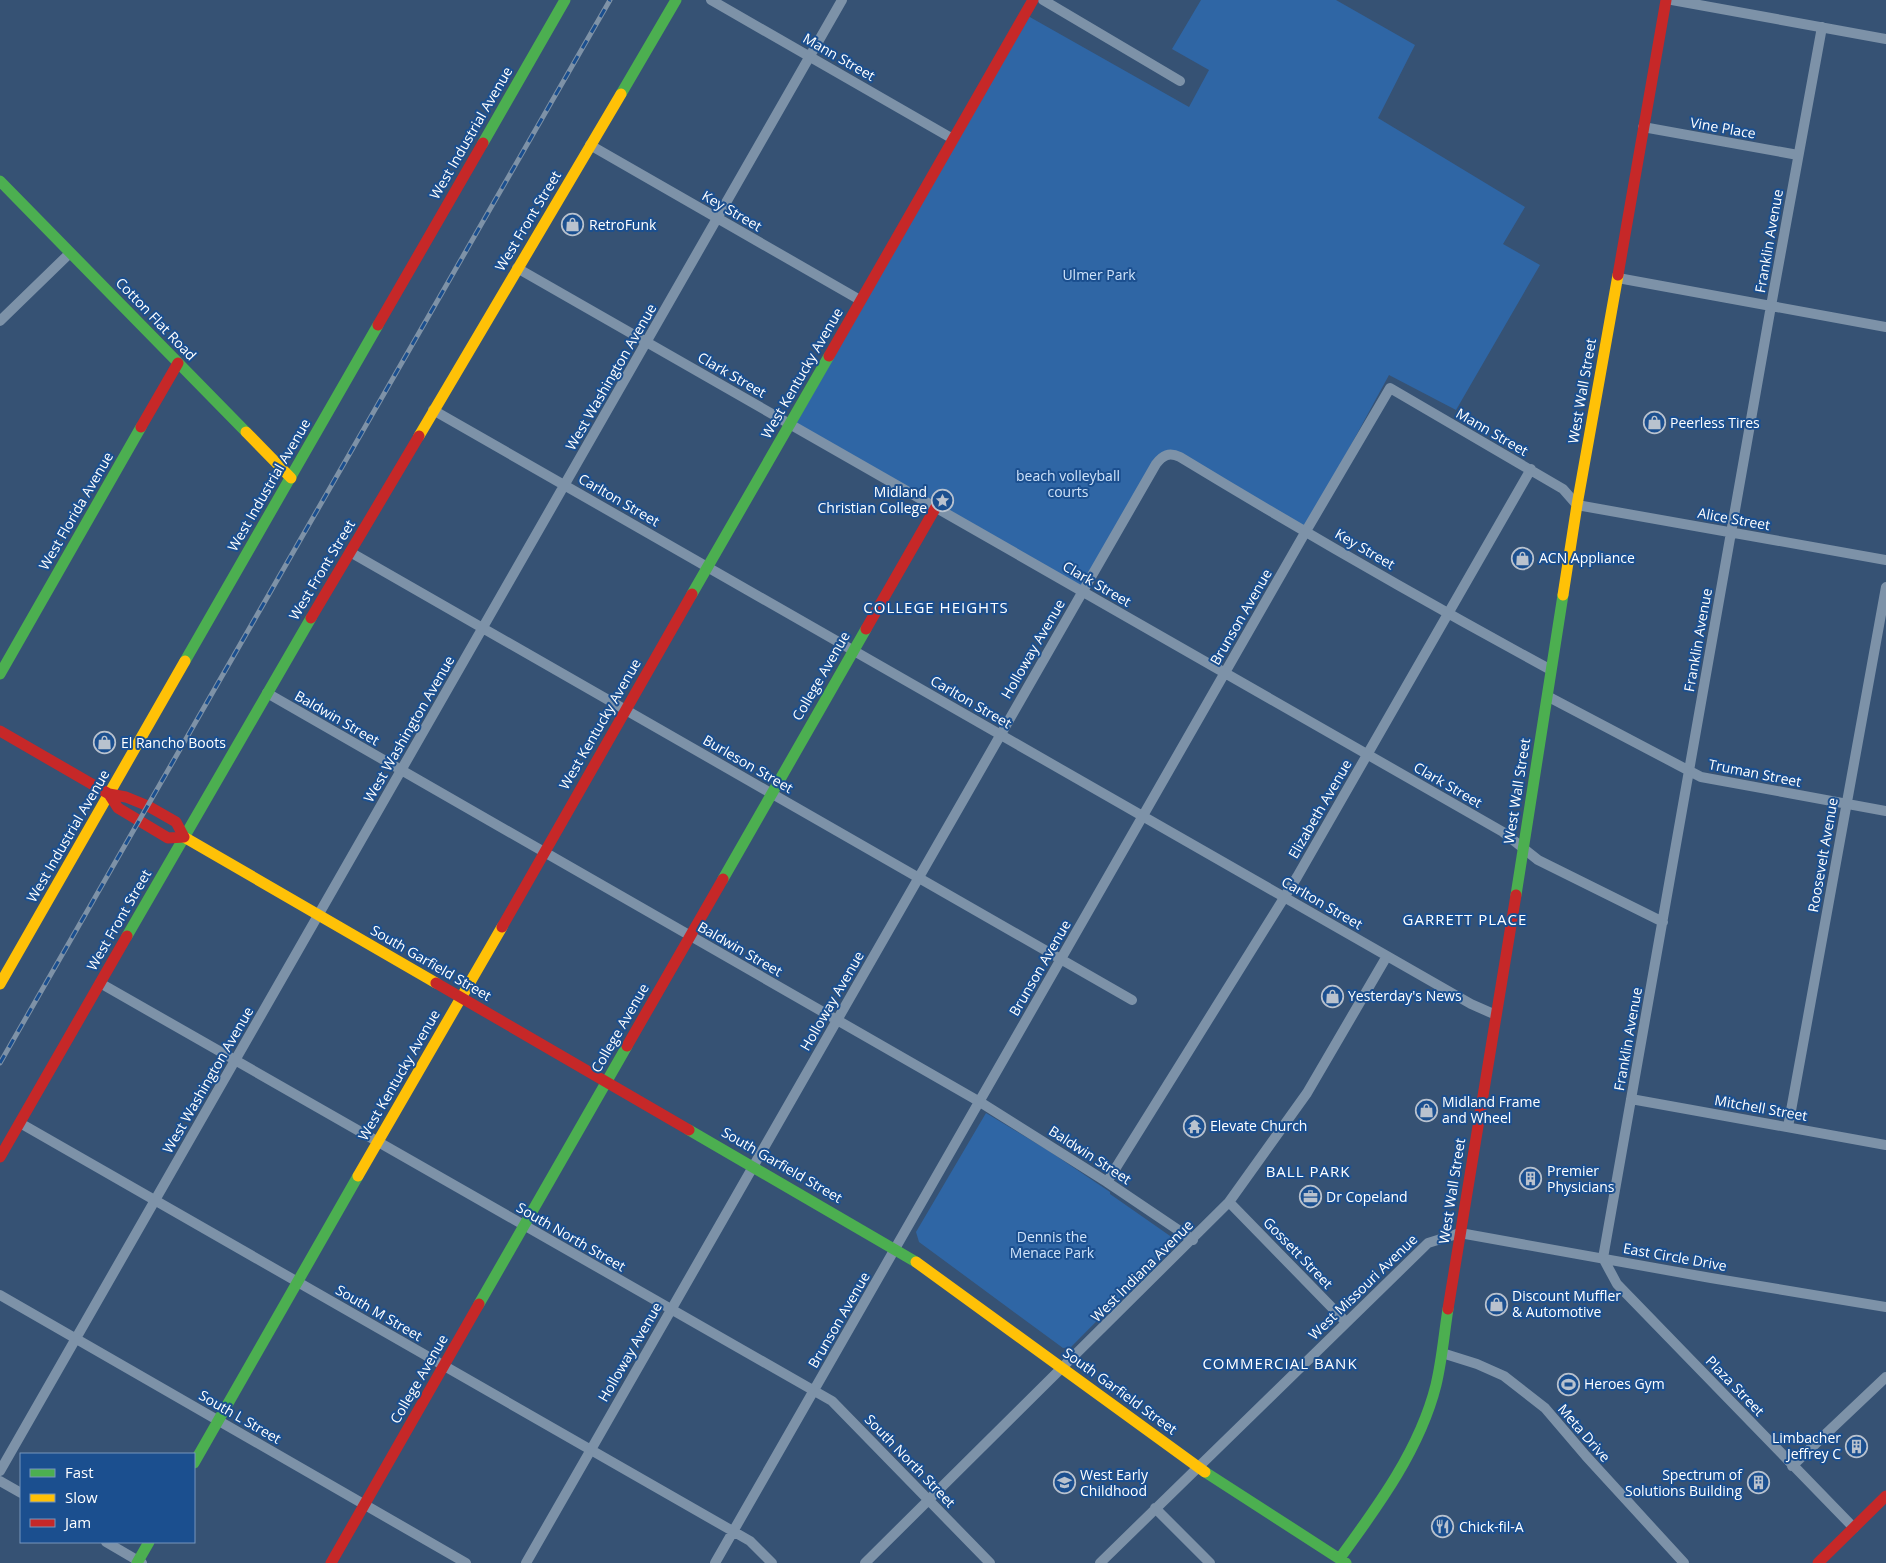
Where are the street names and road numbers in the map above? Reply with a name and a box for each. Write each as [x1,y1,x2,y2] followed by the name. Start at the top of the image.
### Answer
[800,28,879,85] street label: Mann Street
[425,63,516,203] street label: West Industrial Avenue
[1689,112,1757,143] street label: Vine Place
[490,167,565,274] street label: West Front Street
[699,186,766,235] street label: Key Street
[1750,188,1787,294] street label: Franklin Avenue
[112,273,201,364] street label: Cotton Flat Road
[561,300,660,453] street label: West Washington Avenue
[756,304,847,442] street label: West Kentucky Avenue
[1563,337,1600,445] street label: West Wall Street
[695,347,770,402] street label: Clark Street
[1453,403,1532,460] street label: Mann Street
[223,415,314,555] street label: West Industrial Avenue
[34,448,117,573] street label: West Florida Avenue
[575,469,663,530] street label: Carlton Street
[1696,503,1772,534] street label: Alice Street
[284,516,359,623] street label: West Front Street
[1332,524,1399,573] street label: Key Street
[1060,556,1135,611] street label: Clark Street
[1205,565,1276,668] street label: Brunson Avenue
[1679,587,1716,693] street label: Franklin Avenue
[996,595,1069,702] street label: Holloway Avenue
[787,628,854,724] street label: College Avenue
[359,652,458,805] street label: West Washington Avenue
[554,655,645,793] street label: West Kentucky Avenue
[927,671,1015,732] street label: Carlton Street
[292,686,383,749] street label: Baldwin Street
[700,730,797,797] street label: Burleson Street
[1499,737,1534,845] street label: West Wall Street
[1707,754,1803,791] street label: Truman Street
[1283,756,1356,862] street label: Elizabeth Avenue
[1411,757,1486,812] street label: Clark Street
[22,766,113,906] street label: West Industrial Avenue
[1803,796,1842,914] street label: Roosevelt Avenue
[82,866,155,974] street label: West Front Street
[1278,872,1366,933] street label: Carlton Street
[1004,916,1075,1019] street label: Brunson Avenue
[695,917,786,980] street label: Baldwin Street
[367,920,495,1005] street label: South Garfield Street
[795,947,868,1054] street label: Holloway Avenue
[586,980,653,1076] street label: College Avenue
[1609,986,1646,1092] street label: Franklin Avenue
[158,1003,257,1156] street label: West Washington Avenue
[353,1006,444,1144] street label: West Kentucky Avenue
[1713,1090,1809,1125] street label: Mitchell Street
[1045,1121,1135,1188] street label: Baldwin Street
[718,1122,846,1207] street label: South Garfield Street
[1434,1137,1469,1245] street label: West Wall Street
[513,1198,629,1276] street label: South North Street
[1259,1213,1337,1293] street label: Gossett Street
[1086,1215,1197,1326] street label: West Indiana Avenue
[1304,1230,1421,1344] street label: West Missouri Avenue
[1622,1238,1729,1275] street label: East Circle Drive
[803,1268,874,1371] street label: Brunson Avenue
[332,1280,426,1345] street label: South M Street
[593,1298,666,1405] street label: Holloway Avenue
[385,1331,452,1427] street label: College Avenue
[1059,1343,1181,1438] street label: South Garfield Street
[1702,1351,1769,1420] street label: Plaza Street
[196,1385,285,1448] street label: South L Street
[1554,1400,1615,1466] street label: Meta Drive
[861,1410,960,1511] street label: South North Street

